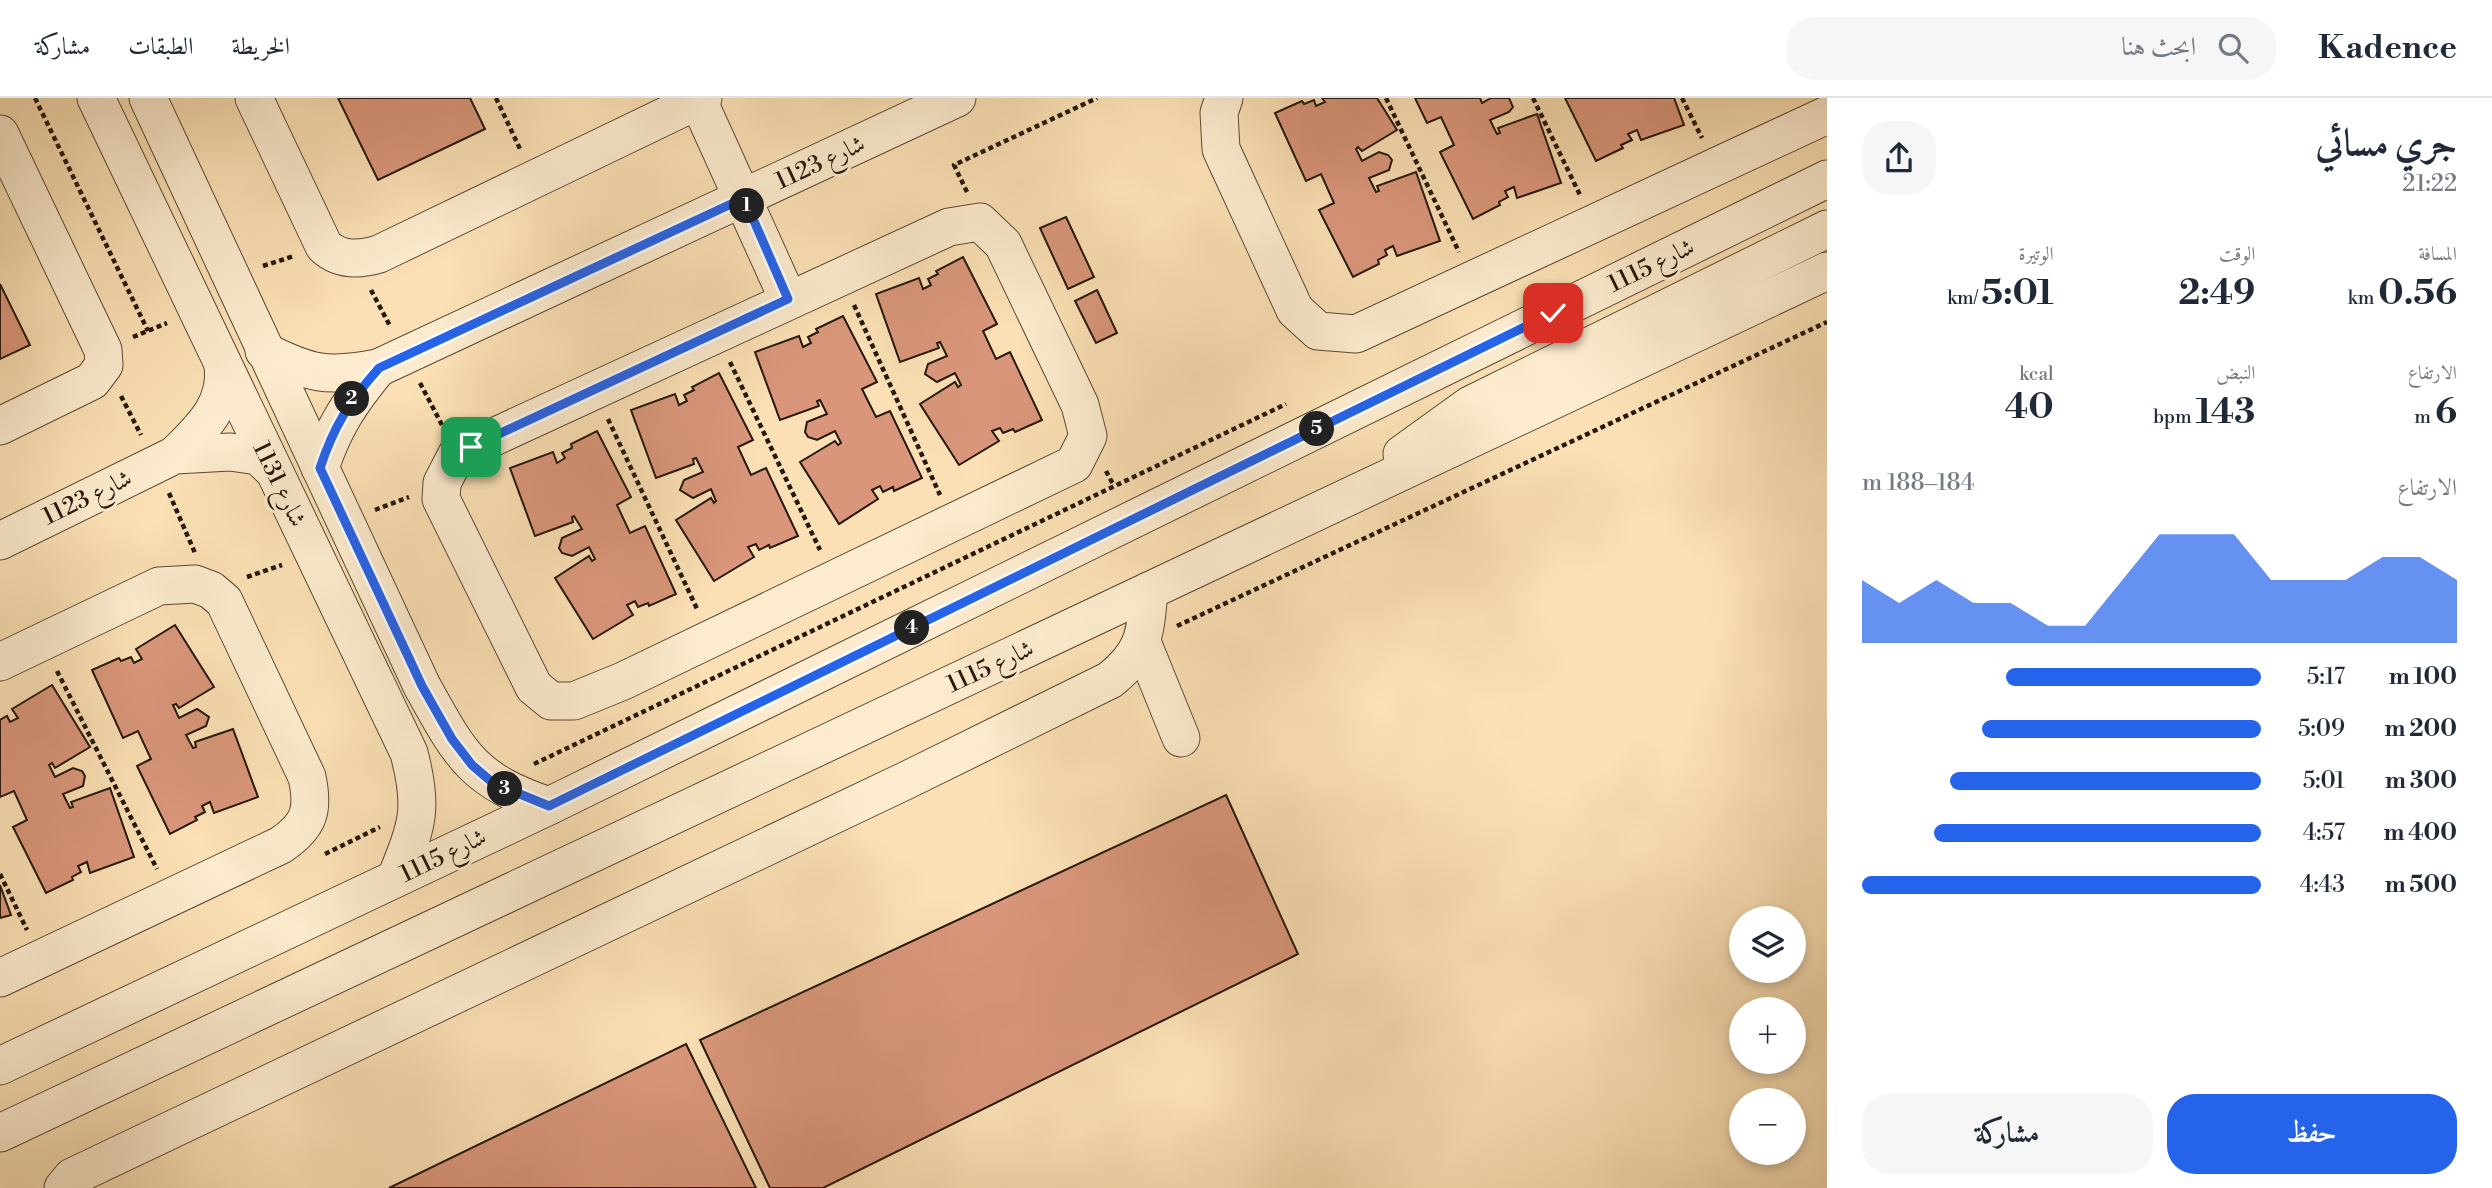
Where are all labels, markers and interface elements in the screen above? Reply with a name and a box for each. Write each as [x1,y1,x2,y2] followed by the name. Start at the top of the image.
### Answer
[1786,17,2276,80] search box
[2318,28,2457,69] text: Kadence
[2214,29,2252,67] icon: search
[2121,31,2196,63] text: ابحث هنا
[35,32,90,62] text: مشاركة
[128,32,194,62] text: الطبقات
[232,32,290,62] text: الخريطة
[2316,120,2457,167] text: جري مسائي
[1862,121,1936,195] button: share
[771,129,872,200] street label: شارع 1123
[2402,170,2457,198] text: 21:22
[730,188,764,224] pin: 1
[742,193,751,217] text: 1
[1603,232,1701,303] street label: شارع 1115
[2019,242,2054,266] text: الوتيرة
[2219,242,2255,266] text: الوقت
[2418,242,2457,266] text: المسافة
[1981,272,2054,315] text: 5:01
[2178,272,2255,315] text: 2:49
[2378,272,2457,315] text: 0.56
[1523,283,1583,343] pin
[1947,286,1981,310] text: /km
[2348,286,2378,310] text: km
[1534,294,1572,332] icon: check
[2216,361,2255,385] text: النبض
[2408,361,2457,385] text: الارتفاع
[2019,362,2054,386] text: kcal
[334,382,370,416] pin: 2
[346,386,357,410] text: 2
[2005,386,2054,429] text: 40
[2196,391,2255,434] text: 143
[2435,391,2457,434] text: 6
[2153,405,2196,429] text: bpm
[2414,405,2435,429] text: m
[1300,412,1334,446] pin: 5
[1311,416,1322,440] text: 5
[441,417,501,477] pin
[452,428,490,466] icon: arrive
[242,437,313,534] street label: شارع 1131
[38,463,139,536] street label: شارع 1123
[1862,469,1975,497] text: 184–188 m
[2397,474,2457,502] text: الارتفاع
[894,610,930,646] pin: 4
[905,615,918,639] text: 4
[942,634,1040,704] street label: شارع 1115
[2307,663,2345,691] text: 5:17
[2389,663,2457,691] text: 100 m
[2298,715,2345,743] text: 5:09
[2385,715,2457,743] text: 200 m
[2303,767,2345,795] text: 5:01
[2385,767,2457,795] text: 300 m
[488,772,522,806] pin: 3
[499,776,510,800] text: 3
[2303,819,2345,847] text: 4:57
[2384,819,2457,847] text: 400 m
[395,822,493,893] street label: شارع 1115
[2300,871,2345,899] text: 4:43
[2385,871,2457,899] text: 500 m
[1729,906,1806,1165] map controls
[1729,906,1806,983] button: layers
[1729,997,1806,1074] button: +
[1729,1088,1806,1165] button: −
[1862,1094,2153,1174] button: مشاركة
[2167,1094,2457,1174] button: حفظ

